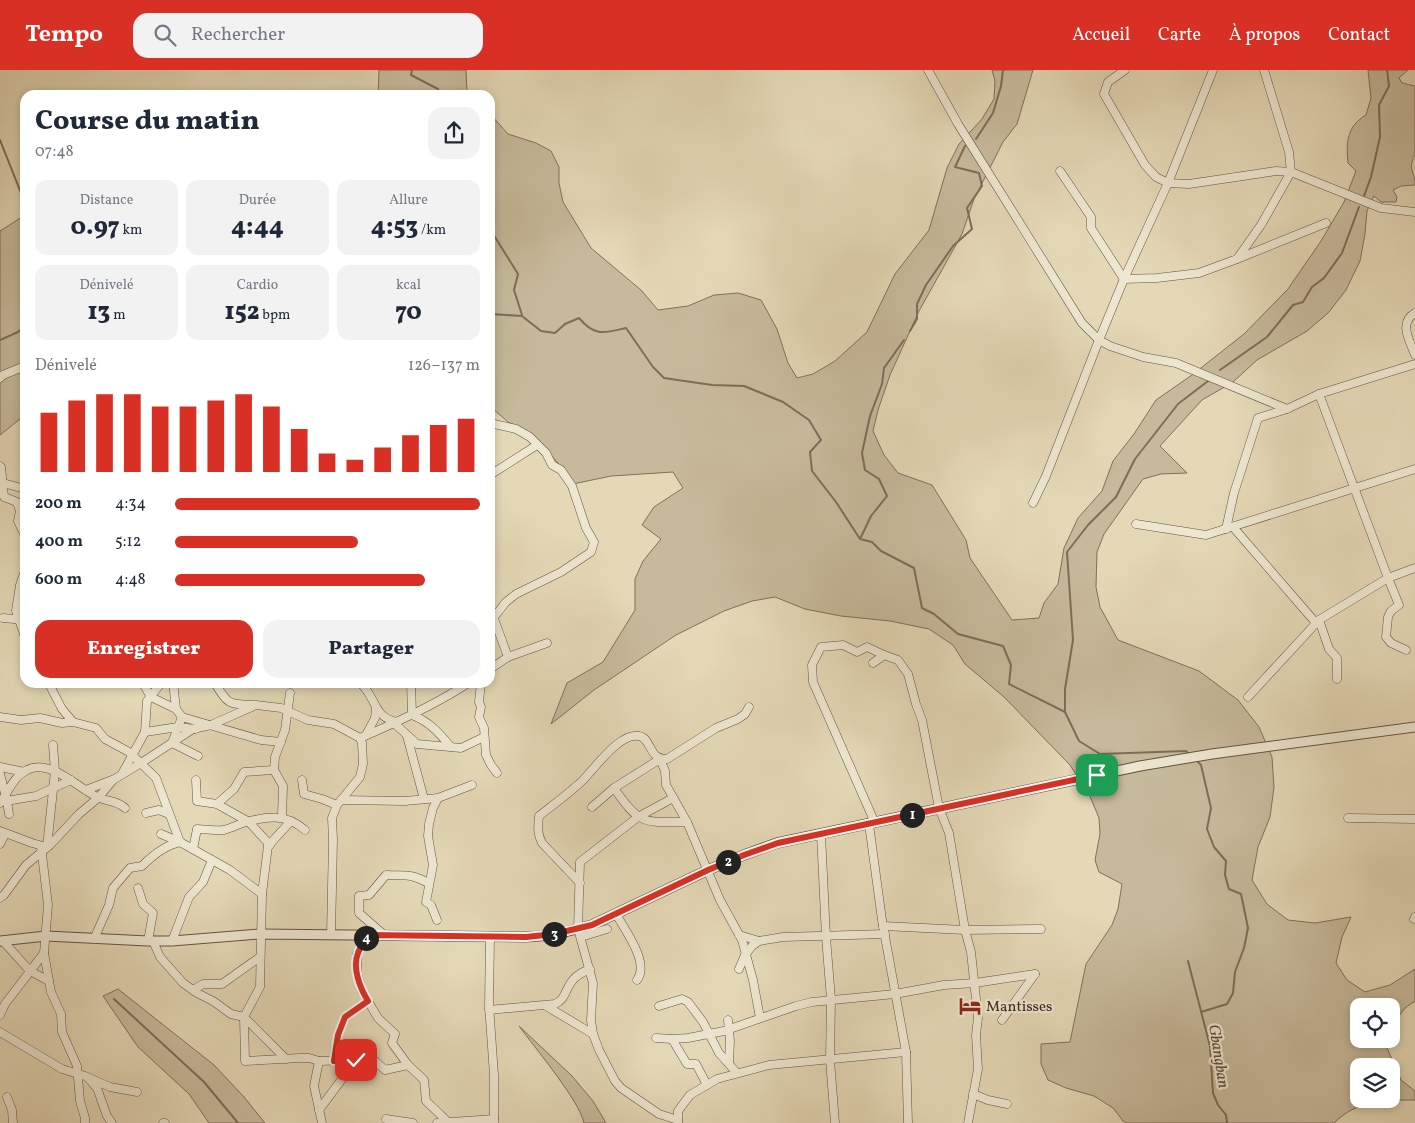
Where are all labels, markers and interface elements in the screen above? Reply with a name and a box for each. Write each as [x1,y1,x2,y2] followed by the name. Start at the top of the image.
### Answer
[133,13,483,58] search box
[25,18,103,52] text: Tempo
[151,21,179,49] icon: search
[191,22,285,48] text: Rechercher
[1072,23,1130,48] text: Accueil
[1158,23,1201,48] text: Carte
[1229,23,1300,48] text: À propos
[1328,23,1390,48] text: Contact
[35,102,260,141] text: Course du matin
[428,107,480,159] button: share
[35,141,74,163] text: 07:48
[80,191,133,210] text: Distance
[239,191,276,210] text: Durée
[389,191,428,210] text: Allure
[70,210,120,245] text: 0.97
[231,210,284,245] text: 4:44
[371,210,418,245] text: 4:53
[120,221,143,240] text: km
[418,221,446,240] text: /km
[79,276,134,295] text: Dénivelé
[237,276,278,295] text: Cardio
[396,276,421,295] text: kcal
[87,295,110,330] text: 13
[225,295,260,330] text: 152
[395,295,422,330] text: 70
[110,306,126,325] text: m
[260,306,290,325] text: bpm
[35,355,97,377] text: Dénivelé
[408,355,480,377] text: 126–137 m
[35,493,82,515] text: 200 m
[115,493,146,515] text: 4:34
[35,531,83,553] text: 400 m
[115,531,141,553] text: 5:12
[35,569,82,591] text: 600 m
[115,569,146,591] text: 4:48
[35,620,253,678] button: Enregistrer
[263,620,480,678] button: Partager
[1076,754,1118,796] pin
[1083,761,1111,789] icon: arrive
[900,802,924,828] pin: 1
[910,806,915,825] text: 1
[716,850,740,874] pin: 2
[725,853,732,872] text: 2
[542,922,566,946] pin: 3
[551,925,558,944] text: 3
[354,926,378,950] pin: 4
[362,929,371,948] text: 4
[957,993,983,1019] hotel icon: Mantisses
[986,997,1053,1018] place label: Mantisses
[1350,998,1400,1108] map controls
[1350,998,1400,1048] button: locate
[1202,1023,1234,1090] water label: Gbangban
[335,1039,377,1081] pin
[342,1046,370,1074] icon: check
[1350,1058,1400,1108] button: layers

